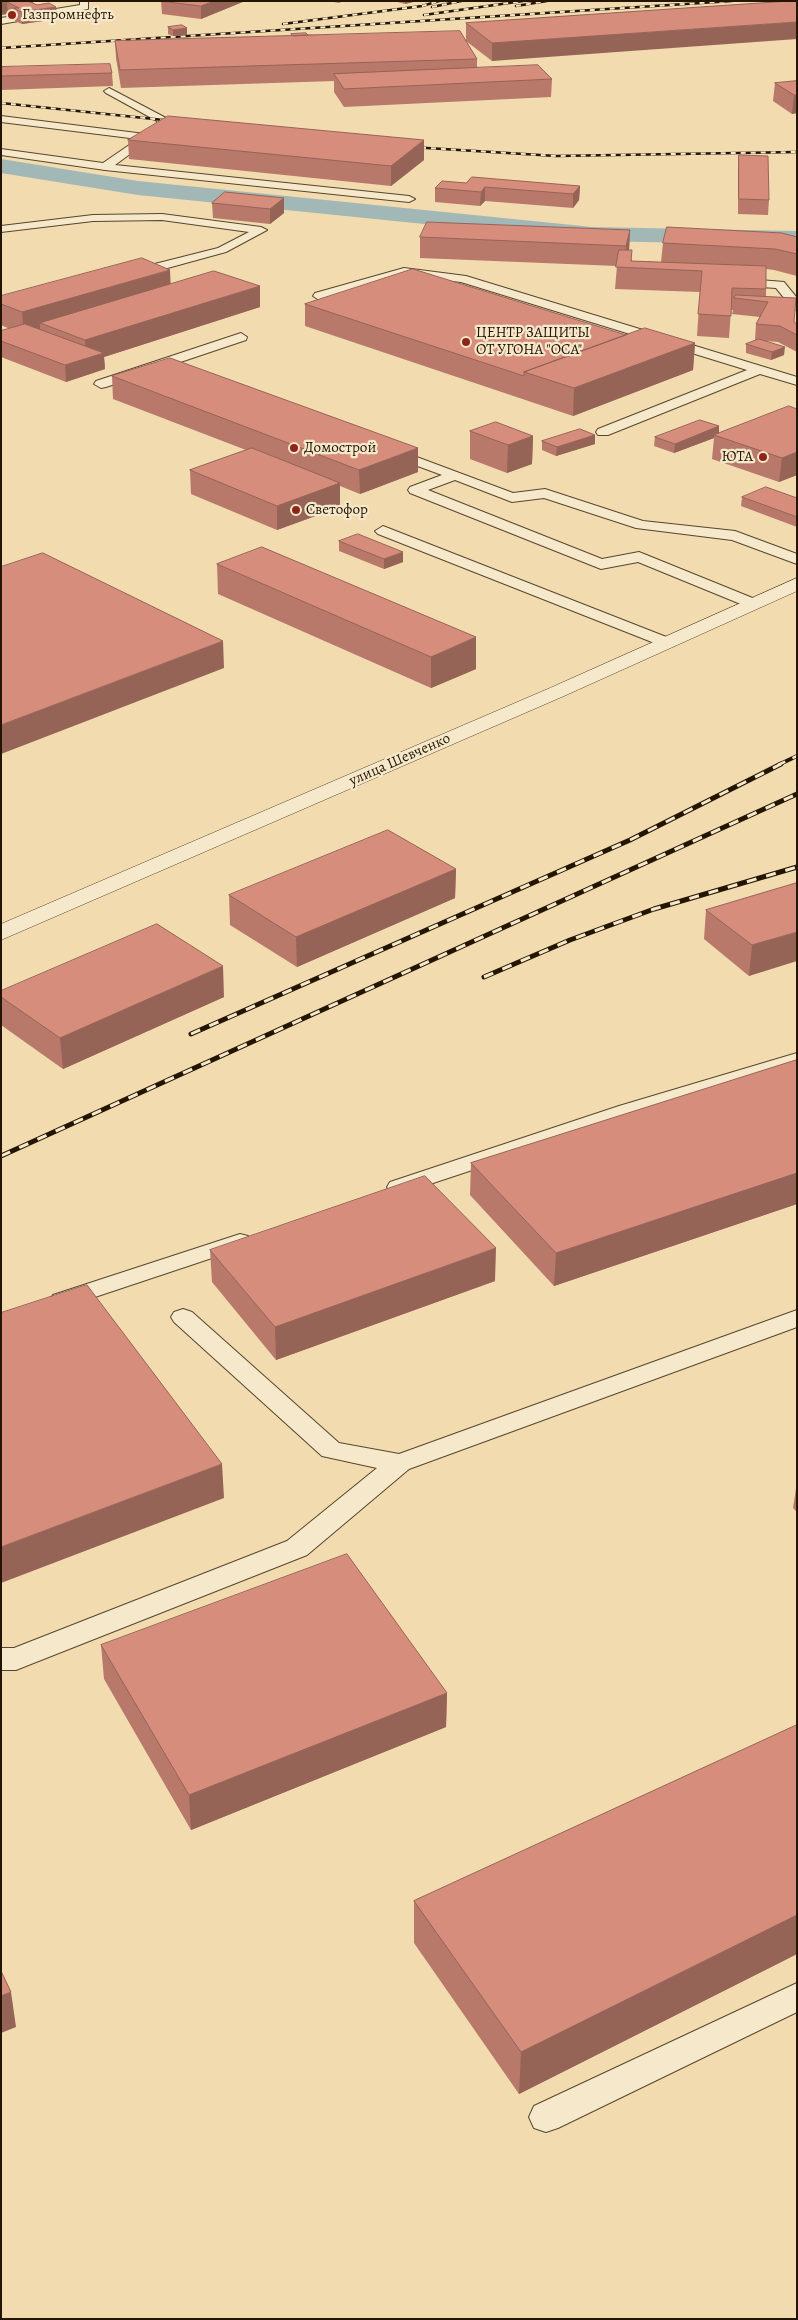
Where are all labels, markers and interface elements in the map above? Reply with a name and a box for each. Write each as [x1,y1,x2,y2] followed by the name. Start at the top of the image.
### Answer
[22,6,114,24] place label: Газпромнефть
[6,9,18,21] marker: Газпромнефть
[476,324,590,359] place label: ЦЕНТР ЗАЩИТЫ ОТ УГОНА "ОСА"
[460,336,472,348] marker: ЦЕНТР ЗАЩИТЫ ОТ УГОНА "ОСА"
[304,439,376,457] place label: Домострой
[288,442,300,454] marker: Домострой
[722,448,753,466] place label: ЮТА
[757,451,769,463] marker: ЮТА
[306,501,368,519] place label: Светофор
[290,504,302,516] marker: Светофор
[347,730,453,790] street label: улица Шевченко

